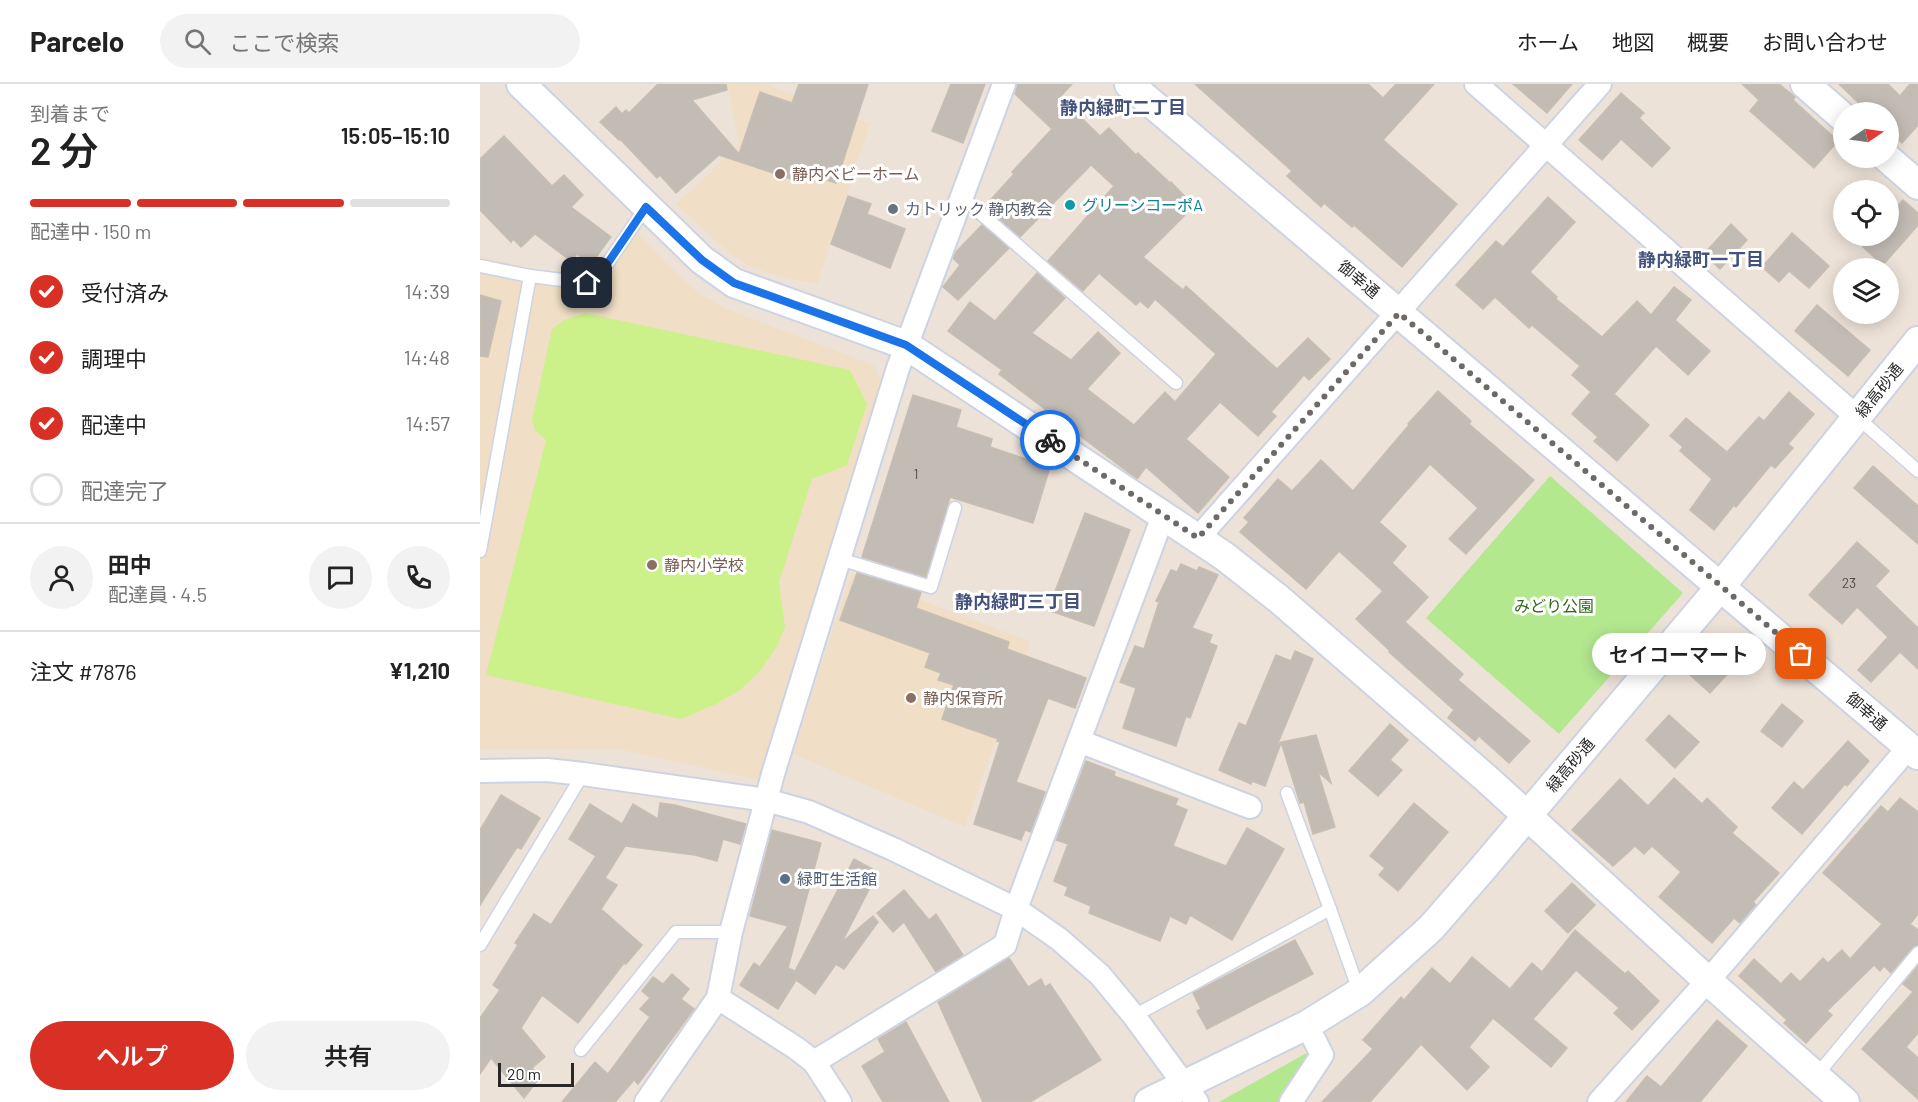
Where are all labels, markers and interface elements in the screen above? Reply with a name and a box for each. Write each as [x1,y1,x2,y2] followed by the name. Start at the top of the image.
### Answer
[160,14,580,68] search box
[30,24,124,58] text: Parcelo
[181,25,214,58] icon: search
[229,29,339,55] text: ここで検索
[1517,29,1579,54] text: ホーム
[1612,29,1654,54] text: 地図
[1687,29,1729,54] text: 概要
[1762,29,1888,54] text: お問い合わせ
[1060,96,1186,118] district label: 静内緑町二丁目
[30,101,110,125] text: 到着まで
[1833,102,1899,168] north arrow
[1833,102,1899,324] map controls
[341,122,450,148] text: 15:05–15:10
[30,126,98,173] text: 2 分
[792,164,920,183] place label: 静内ベビーホーム
[773,167,787,181] marker: 静内ベビーホーム
[1833,180,1899,246] button: locate
[1082,195,1203,214] place label: グリーンコーポA
[1063,198,1077,212] marker: グリーンコーポA
[905,199,1052,218] place label: カトリック 静内教会
[886,202,900,216] marker: カトリック 静内教会
[30,219,151,243] text: 配達中 · 150 m
[1638,248,1764,270] district label: 静内緑町一丁目
[1335,256,1384,301] street label: 御幸通
[561,257,612,308] pin
[1833,258,1899,324] button: layers
[570,266,603,299] icon: home
[30,275,63,308] icon: check
[81,279,169,305] text: 受付済み
[404,279,450,303] text: 14:39
[30,341,63,374] icon: check
[81,345,147,371] text: 調理中
[404,345,450,369] text: 14:48
[1851,359,1906,421] street label: 緑高砂通
[30,407,63,440] icon: check
[1020,410,1080,470] courier
[81,411,147,437] text: 配達中
[405,411,450,435] text: 14:57
[1034,424,1067,457] icon: bike
[914,465,918,482] house number: 1
[81,477,169,503] text: 配達完了
[30,546,93,609] button: person
[309,546,372,609] button: chat
[387,546,450,609] button: phone
[108,551,152,577] text: 田中
[664,555,744,574] place label: 静内小学校
[645,558,659,572] marker: 静内小学校
[1842,574,1856,591] house number: 23
[108,582,207,606] text: 配達員 · 4.5
[955,590,1081,612] district label: 静内緑町三丁目
[1514,596,1594,615] park label: みどり公園
[1775,628,1826,679] pin
[1591,633,1765,675] callout: セイコーマート
[1784,637,1817,670] icon: bag
[1609,642,1749,666] text: セイコーマート
[389,657,450,683] text: ¥1,210
[30,658,137,684] text: 注文 #7876
[923,688,1003,707] place label: 静内保育所
[1843,688,1892,734] street label: 御幸通
[904,691,918,705] marker: 静内保育所
[1542,734,1597,795] street label: 緑高砂通
[797,869,877,888] place label: 緑町生活館
[778,872,792,886] marker: 緑町生活館
[30,1021,234,1090] button: ヘルプ
[246,1021,450,1090] button: 共有
[498,1060,574,1088] scale bar
[507,1064,541,1083] text: 20 m

